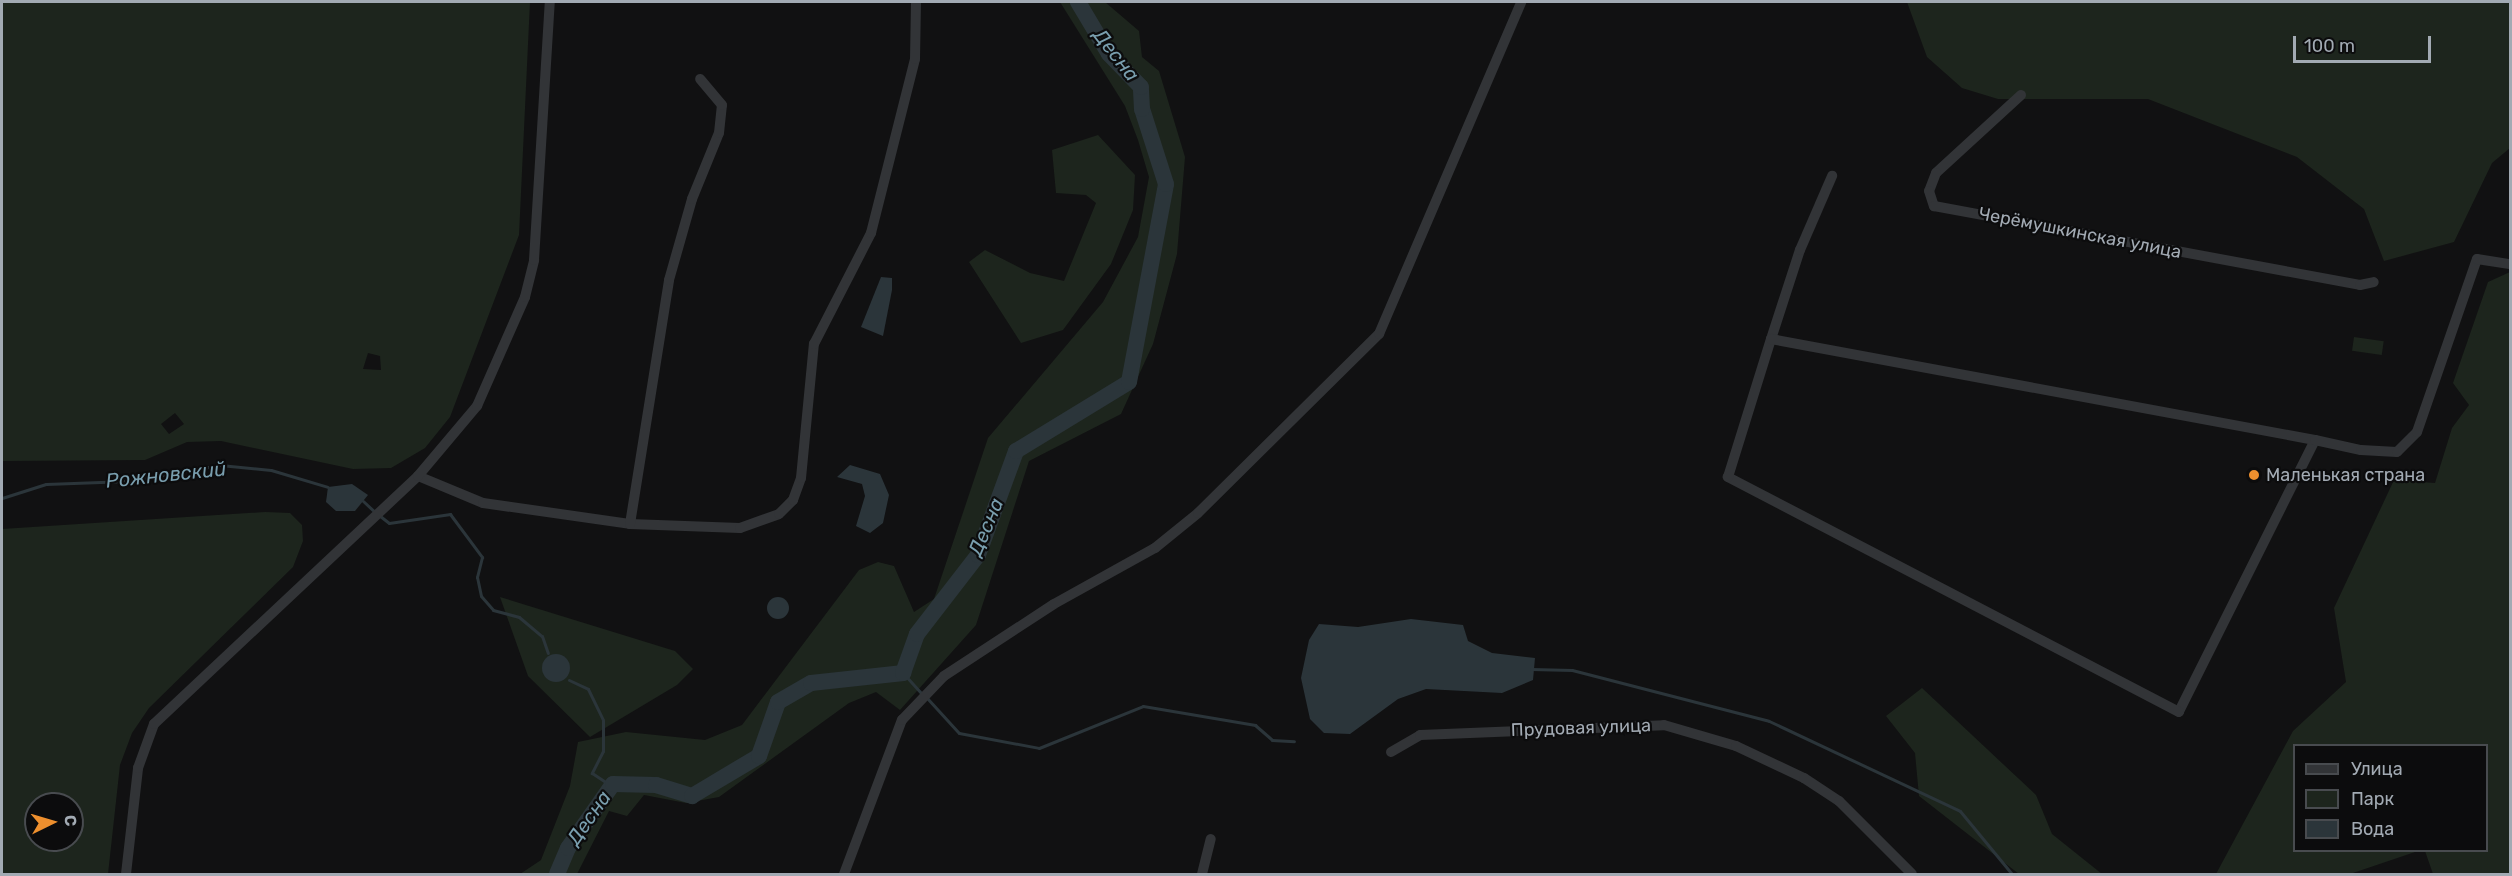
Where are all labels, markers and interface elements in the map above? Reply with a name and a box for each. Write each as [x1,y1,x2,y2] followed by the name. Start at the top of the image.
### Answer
[1088,24,1144,86] water label: Десна
[2296,24,2434,62] scale bar
[2304,35,2355,57] text: 100 m
[1977,203,2183,263] street label: Черёмушкинская улица
[105,457,227,493] water label: Рожновский
[2266,464,2425,486] place label: Маленькая страна
[2247,468,2261,482] marker: Маленькая страна
[963,495,1009,559] water label: Десна
[1511,715,1651,741] street label: Прудовая улица
[2293,744,2488,852] legend
[2351,758,2403,780] text: Улица
[562,786,616,850] water label: Десна
[2351,788,2394,810] text: Парк
[24,792,84,852] north arrow
[60,814,80,827] text: С
[2351,818,2394,840] text: Вода

